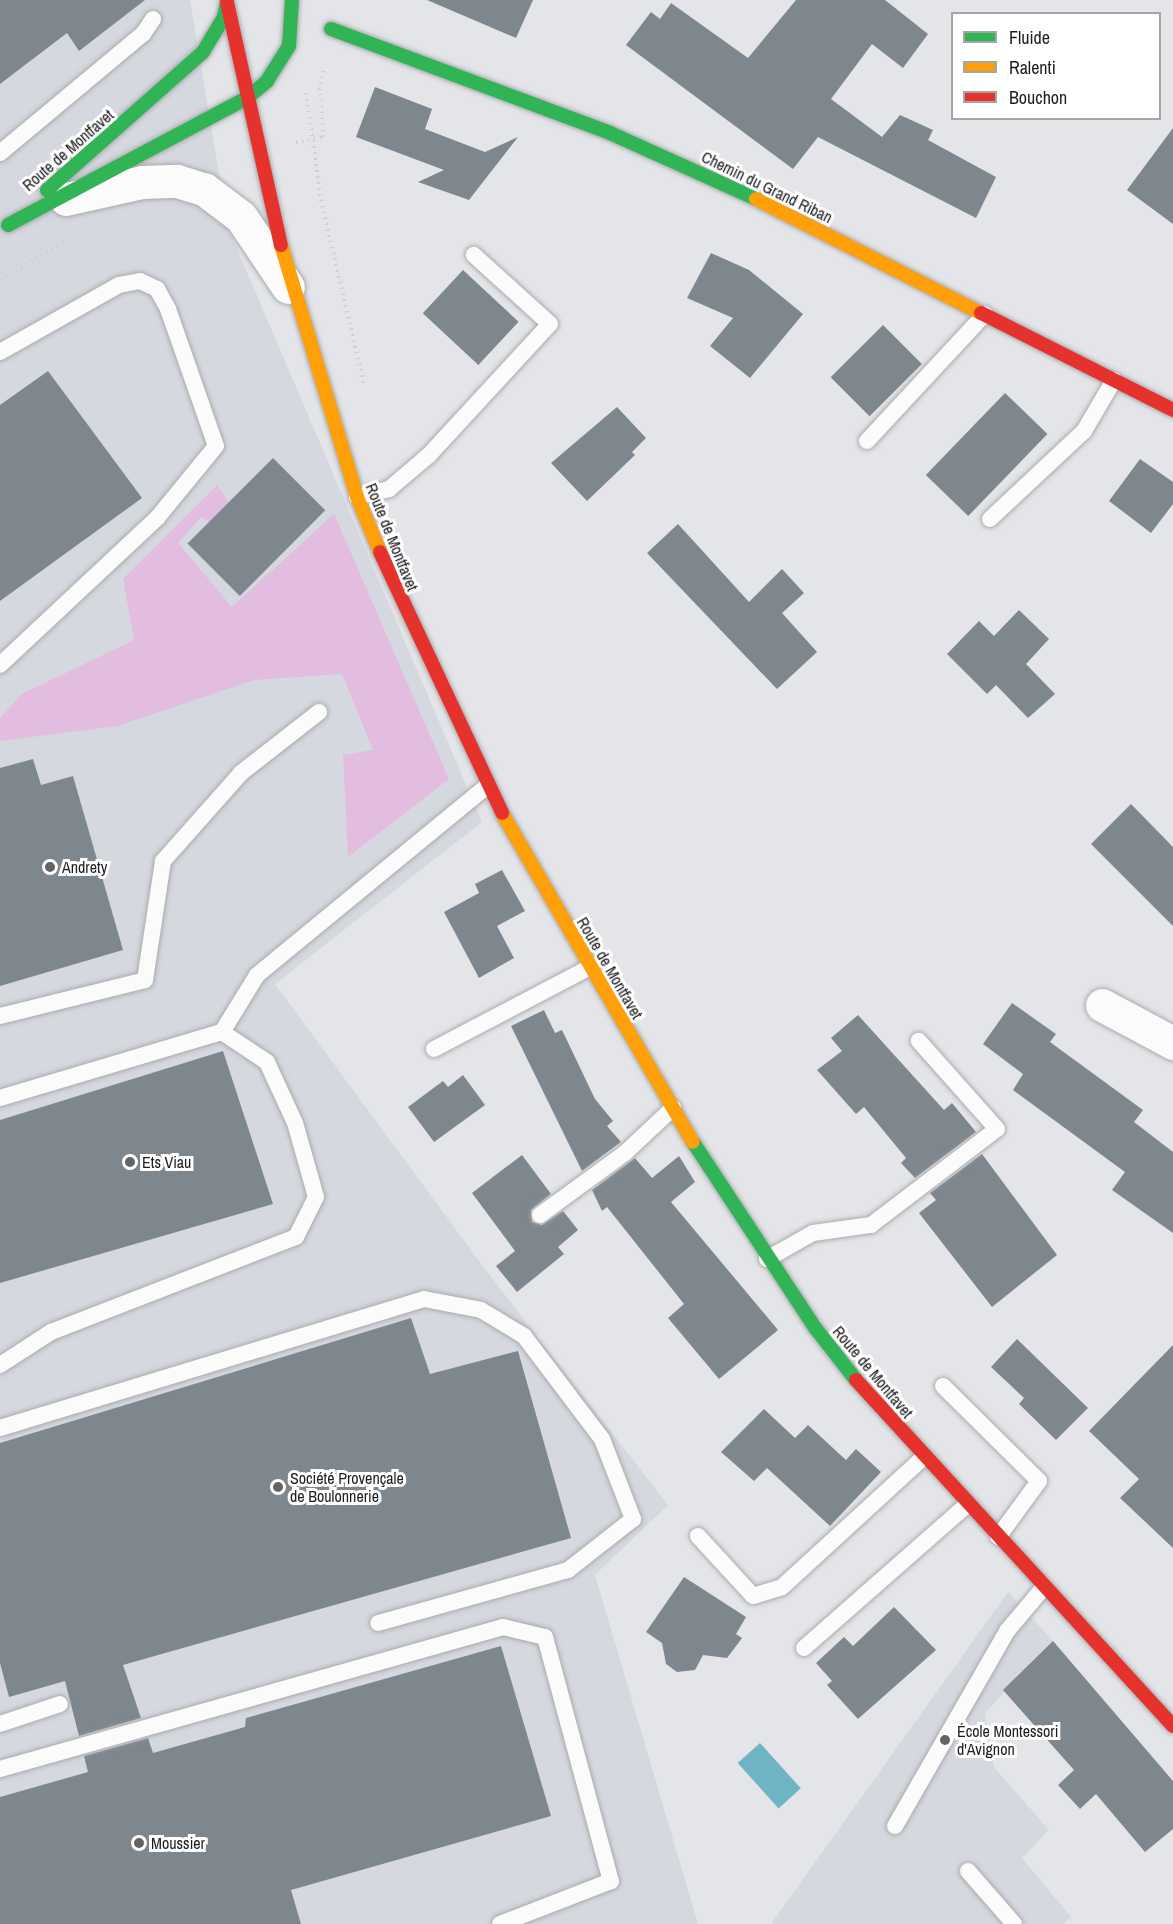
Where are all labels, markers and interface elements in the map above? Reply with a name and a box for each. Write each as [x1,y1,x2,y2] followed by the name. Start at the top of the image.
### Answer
[951,12,1161,120] legend
[1009,25,1050,50] text: Fluide
[1009,55,1056,80] text: Ralenti
[1009,85,1067,110] text: Bouchon
[18,105,118,195] street label: Route de Montfavet
[699,147,835,227] street label: Chemin du Grand Riban
[362,480,422,594] street label: Route de Montfavet
[62,857,107,877] place label: Andrety
[43,860,57,874] marker: Andrety
[573,914,647,1022] street label: Route de Montfavet
[142,1152,191,1172] place label: Ets Viau
[123,1155,137,1169] marker: Ets Viau
[829,1322,917,1422] street label: Route de Montfavet
[290,1468,404,1506] place label: Société Provençale de Boulonnerie
[271,1480,285,1494] marker: Société Provençale de Boulonnerie
[957,1721,1058,1759] place label: École Montessori d'Avignon
[938,1733,952,1747] marker: École Montessori d'Avignon
[151,1833,205,1853] place label: Moussier
[132,1836,146,1850] marker: Moussier

